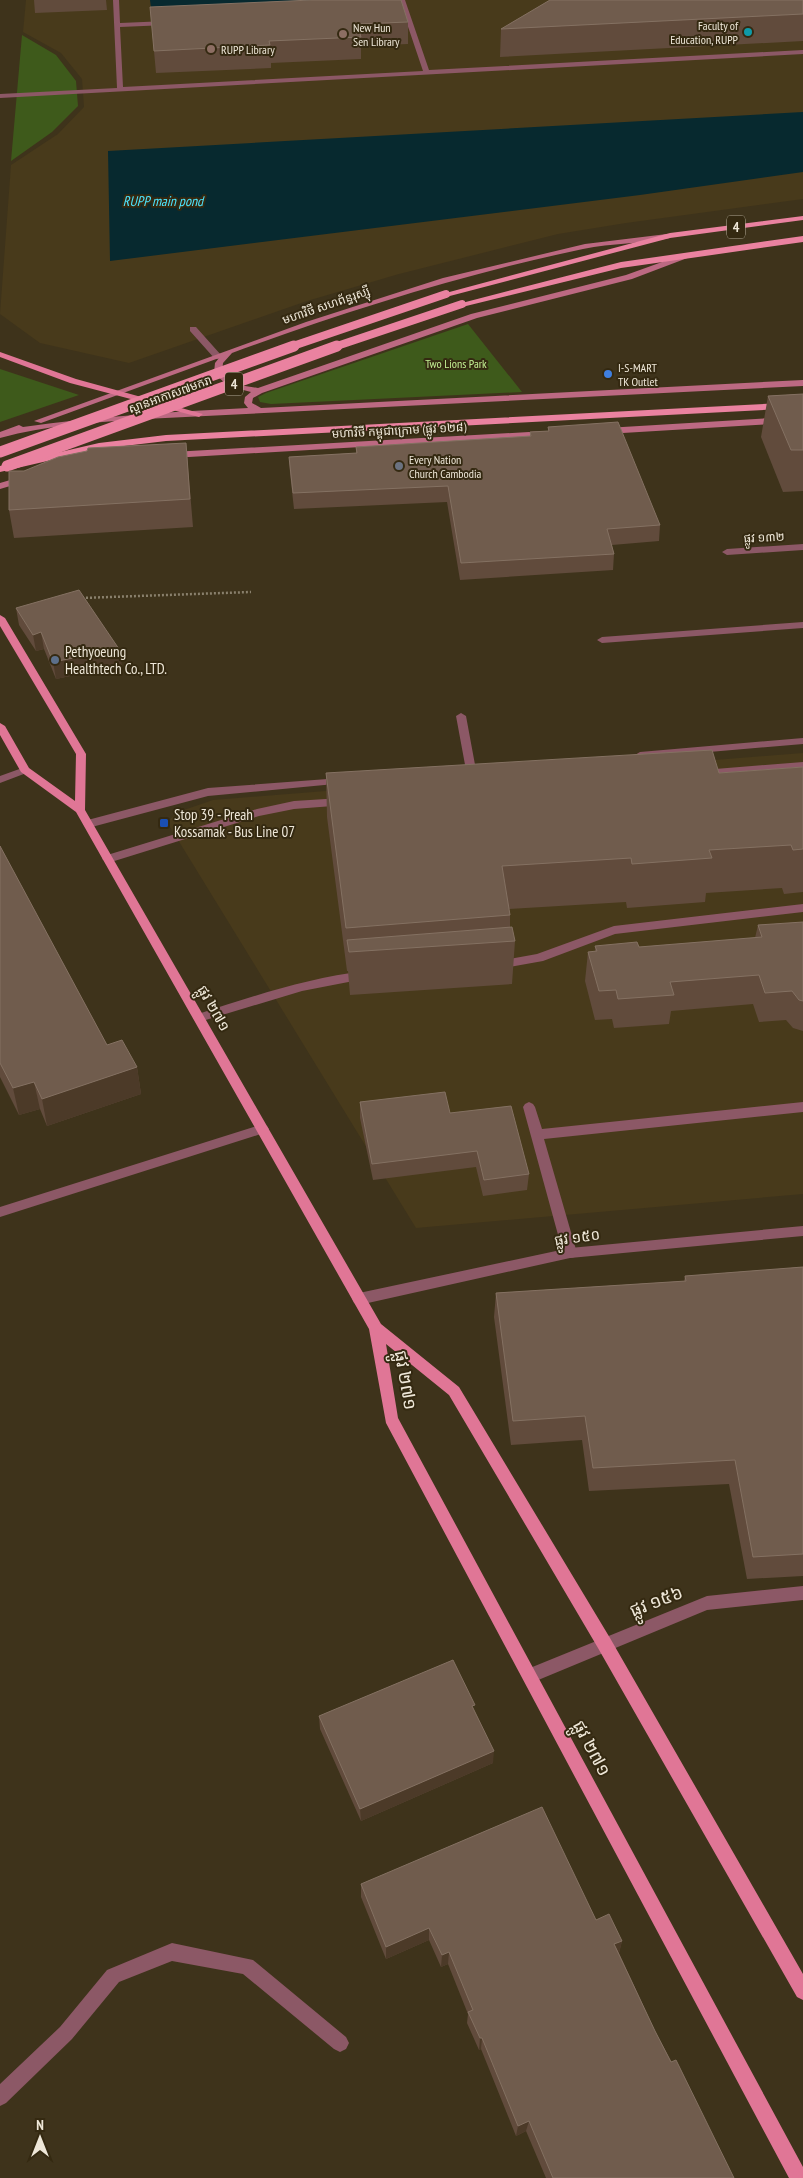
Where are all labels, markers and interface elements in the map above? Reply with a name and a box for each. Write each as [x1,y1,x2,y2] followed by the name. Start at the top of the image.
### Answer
[670,18,739,47] place label: Faculty of Education, RUPP
[353,20,400,49] place label: New Hun Sen Library
[742,26,754,38] marker: Faculty of Education, RUPP
[337,28,349,40] marker: New Hun Sen Library
[221,42,275,57] place label: RUPP Library
[205,43,217,55] marker: RUPP Library
[123,192,205,210] water label: RUPP main pond
[727,216,745,238] road number: 4
[280,283,373,330] street label: មហាវិថី សហព័ន្ធរុស្ស៊ី
[425,356,487,371] park label: Two Lions Park
[618,360,658,389] place label: I-S-MART TK Outlet
[602,368,614,380] marker: I-S-MART TK Outlet
[126,372,214,416] street label: ស្ពានអាកាស៧មករា
[225,372,243,396] road number: 4
[331,419,467,445] street label: មហាវិថី កម្ពុជាក្រោម (ផ្លូវ ១២៨)
[409,452,482,481] place label: Every Nation Church Cambodia
[393,460,405,472] marker: Every Nation Church Cambodia
[743,528,785,549] street label: ផ្លូវ ១៣២
[65,642,167,678] place label: Pethyoeung Healthtech Co., LTD.
[49,654,61,666] marker: Pethyoeung Healthtech Co., LTD.
[174,805,295,841] place label: Stop 39 - Preah Kossamak - Bus Line 07
[158,817,170,829] marker: Stop 39 - Preah Kossamak - Bus Line 07
[189,982,235,1037] street label: ផ្លូវ ២៧១
[553,1224,602,1254] street label: ផ្លូវ ១៥០
[384,1348,423,1413] street label: ផ្លូវ ២៧១
[626,1580,688,1627] street label: ផ្លូវ ១៥៦
[563,1716,616,1782] street label: ផ្លូវ ២៧១
[15,2113,65,2163] north arrow
[36,2116,44,2134] text: N

